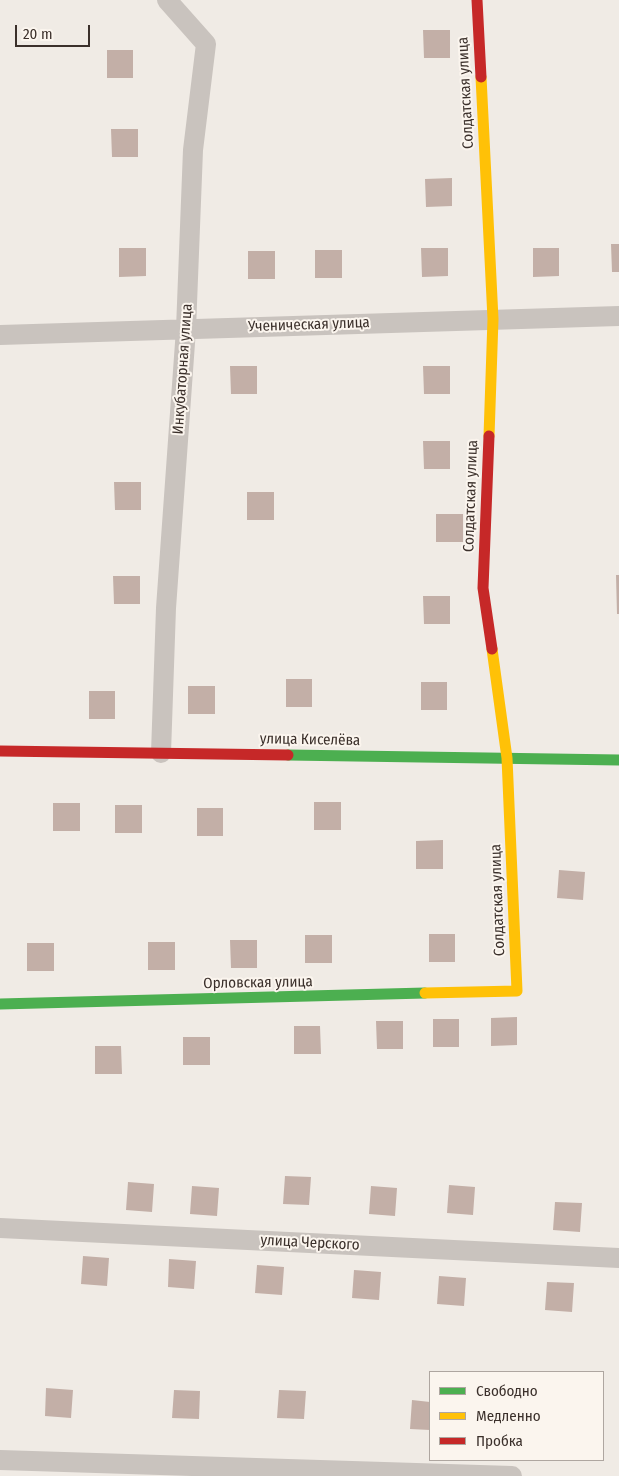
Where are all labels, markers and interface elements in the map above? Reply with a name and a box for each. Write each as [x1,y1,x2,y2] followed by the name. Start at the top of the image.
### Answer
[18,15,92,47] scale bar
[23,25,53,43] text: 20 m
[454,36,478,150] street label: Солдатская улица
[169,303,197,435] street label: Инкубаторная улица
[248,314,370,336] street label: Ученическая улица
[460,440,482,552] street label: Солдатская улица
[260,730,360,750] street label: улица Киселёва
[487,844,509,956] street label: Солдатская улица
[203,973,313,993] street label: Орловская улица
[260,1231,360,1255] street label: улица Черского
[429,1371,604,1461] legend
[476,1382,538,1400] text: Свободно
[476,1407,541,1425] text: Медленно
[476,1432,523,1450] text: Пробка

